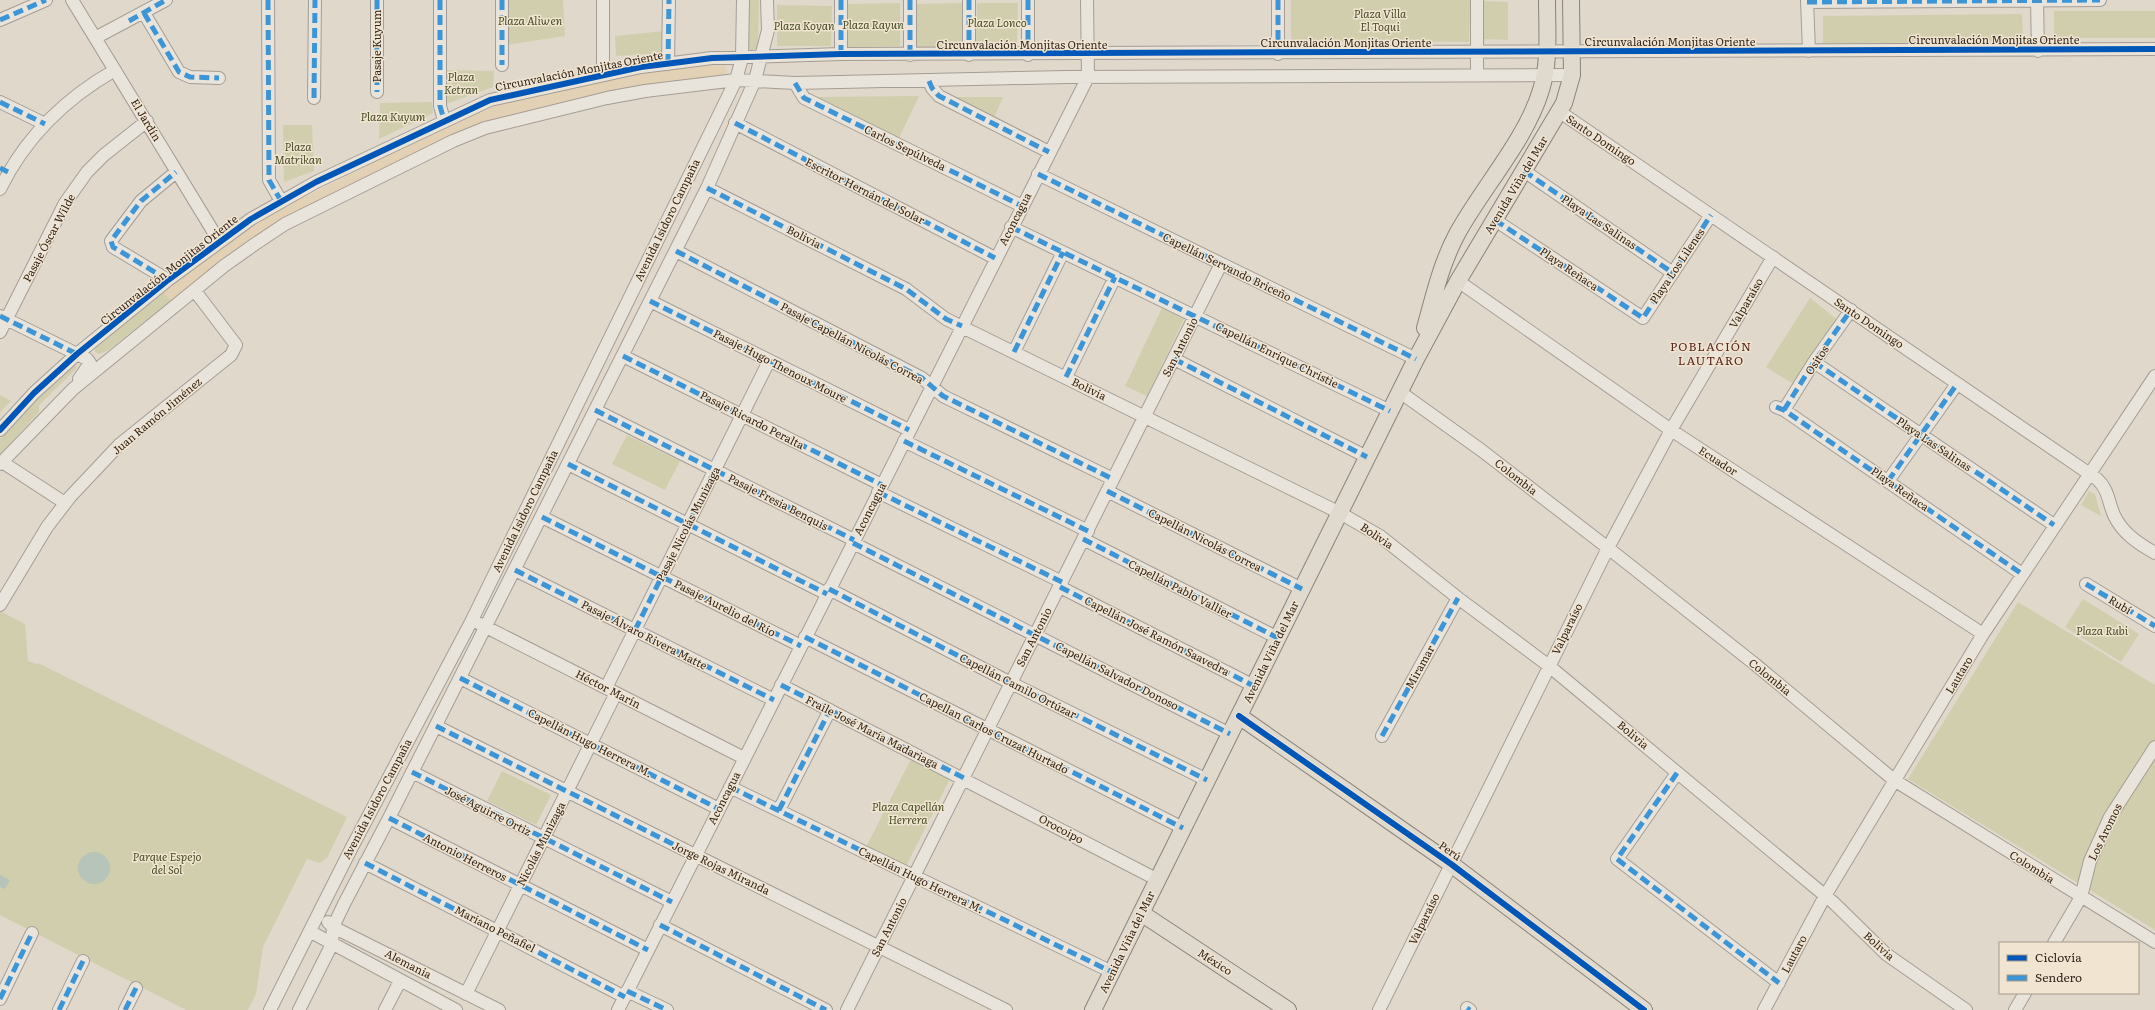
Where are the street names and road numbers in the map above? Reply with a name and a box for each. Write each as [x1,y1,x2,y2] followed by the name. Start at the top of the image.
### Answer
[368,9,384,82] street label: Pasaje Kuyum
[1909,31,2080,47] street label: Circunvalación Monjitas Oriente
[1585,33,1756,49] street label: Circunvalación Monjitas Oriente
[1261,34,1432,50] street label: Circunvalación Monjitas Oriente
[937,36,1108,52] street label: Circunvalación Monjitas Oriente
[493,46,664,94] street label: Circunvalación Monjitas Oriente
[128,95,166,144] street label: El Jardín
[1564,110,1640,168] street label: Santo Domingo
[862,120,949,174] street label: Carlos Sepúlveda
[1480,132,1551,236] street label: Avenida Viña del Mar
[803,153,929,228] street label: Escritor Hernán del Solar
[629,156,703,283] street label: Avenida Isidoro Campaña
[994,189,1034,248] street label: Aconcagua
[18,190,78,285] street label: Pasaje Óscar Wilde
[1559,190,1640,252] street label: Playa Las Salinas
[96,210,241,328] street label: Circunvalación Monjitas Oriente
[784,221,824,252] street label: Bolivia
[1645,224,1707,306] street label: Playa Los Lilenes
[1160,228,1294,304] street label: Capellán Servando Briceño
[1537,243,1602,294] street label: Playa Reñaca
[1724,274,1766,331] street label: Valparaíso
[1832,293,1908,351] street label: Santo Domingo
[778,298,927,387] street label: Pasaje Capellán Nicolás Correa
[1157,314,1201,379] street label: San Antonio
[1213,317,1342,391] street label: Capellán Enrique Christie
[711,324,850,406] street label: Pasaje Hugo Thenoux Moure
[1800,342,1832,377] street label: Ositos
[108,373,205,457] street label: Juan Ramón Jiménez
[1069,373,1109,403] street label: Bolivia
[698,386,807,452] street label: Pasaje Ricardo Peralta
[1894,412,1975,474] street label: Playa Las Salinas
[1696,442,1742,479] street label: Ecuador
[487,447,561,574] street label: Avenida Isidoro Campaña
[1492,454,1541,498] street label: Colombia
[1868,462,1933,514] street label: Playa Reñaca
[651,463,723,584] street label: Pasaje Nicolás Munizaga
[726,469,831,533] street label: Pasaje Fresia Benquis
[849,479,889,538] street label: Aconcagua
[1146,504,1265,575] street label: Capellán Nicolás Correa
[1358,518,1397,552] street label: Bolivia
[1126,555,1236,622] street label: Capellán Pablo Vallier
[672,575,779,640] street label: Pasaje Aurelio del Río
[1082,591,1233,679] street label: Capellán José Ramón Saavedra
[2106,591,2135,618] street label: Rubí
[579,595,710,673] street label: Pasaje Álvaro Rivera Matte
[1238,597,1302,705] street label: Avenida Viña del Mar
[1547,600,1586,657] street label: Valparaíso
[1011,604,1055,669] street label: San Antonio
[1053,637,1182,713] street label: Capellán Salvador Donoso
[1401,641,1438,691] street label: Miramar
[957,649,1081,722] street label: Capellán Camilo Ortúzar
[1941,653,1976,696] street label: Lautaro
[1746,654,1795,698] street label: Colombia
[573,665,644,711] street label: Héctor Marín
[917,687,1072,777] street label: Capellan Carlos Cruzat Hurtado
[803,691,942,772] street label: Fraile José María Madariaga
[526,704,655,780] street label: Capellán Hugo Herrera M.
[1614,716,1653,752] street label: Bolivia
[338,735,415,862] street label: Avenida Isidoro Campaña
[703,768,743,827] street label: Aconcagua
[443,781,535,839] street label: José Aguirre Ortiz
[512,799,568,888] street label: Nicolás Munizaga
[2083,800,2125,863] street label: Los Aromos
[1036,810,1087,847] street label: Orocoipo
[421,828,510,884] street label: Antonio Herreros
[670,836,773,898] street label: Jorge Rojas Miranda
[1436,837,1465,864] street label: Perú
[856,842,987,916] street label: Capellán Hugo Herrera M.
[2007,846,2058,886] street label: Colombia
[1094,887,1158,995] street label: Avenida Viña del Mar
[1404,890,1443,947] street label: Valparaíso
[866,894,910,959] street label: San Antonio
[452,901,539,956] street label: Mariano Peñafiel
[1861,927,1899,964] street label: Bolivia
[1776,932,1810,975] street label: Lautaro
[382,944,435,982] street label: Alemania
[1195,944,1236,978] street label: México

